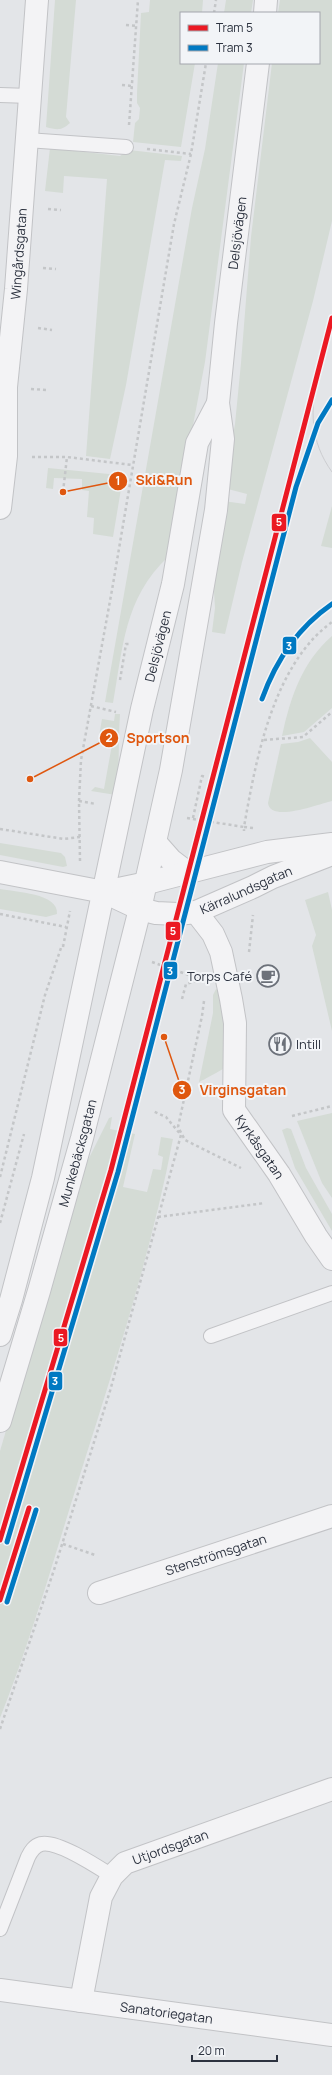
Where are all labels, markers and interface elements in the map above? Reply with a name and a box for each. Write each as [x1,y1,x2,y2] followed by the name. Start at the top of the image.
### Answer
[180,12,320,64] legend
[216,19,253,36] text: Tram 5
[216,39,253,56] text: Tram 3
[224,195,250,270] street label: Delsjövägen
[6,207,31,301] street label: Wingårdsgatan
[108,468,200,494] callout: Ski&Run
[136,470,192,489] text: Ski&Run
[115,472,121,489] text: 1
[271,513,287,532] line badge: 5
[276,514,282,529] text: 5
[140,608,175,684] street label: Delsjövägen
[282,636,297,655] line badge: 3
[286,638,292,653] text: 3
[99,725,198,751] callout: Sportson
[126,728,190,747] text: Sportson
[105,729,113,746] text: 2
[197,861,295,918] street label: Kärralundsgatan
[165,921,181,941] line badge: 5
[170,923,176,938] text: 5
[163,961,178,980] line badge: 3
[167,963,173,978] text: 3
[255,963,281,989] cafe icon: Torps Café
[187,967,252,985] place label: Torps Café
[267,1031,293,1057] restaurant icon: Intill
[296,1035,321,1053] place label: Intill
[172,1077,294,1103] callout: Virginsgatan
[200,1080,286,1099] text: Virginsgatan
[179,1081,186,1098] text: 3
[54,1097,100,1209] street label: Munkebäcksgatan
[231,1111,289,1182] street label: Kyrkåsgatan
[53,1328,68,1347] line badge: 5
[58,1330,64,1345] text: 5
[48,1371,63,1391] line badge: 3
[52,1373,58,1388] text: 3
[163,1529,269,1579] street label: Stenströmsgatan
[130,1825,211,1869] street label: Utjordsgatan
[119,1997,214,2028] street label: Sanatoriegatan
[192,2037,277,2063] scale bar
[198,2042,225,2059] text: 20 m

